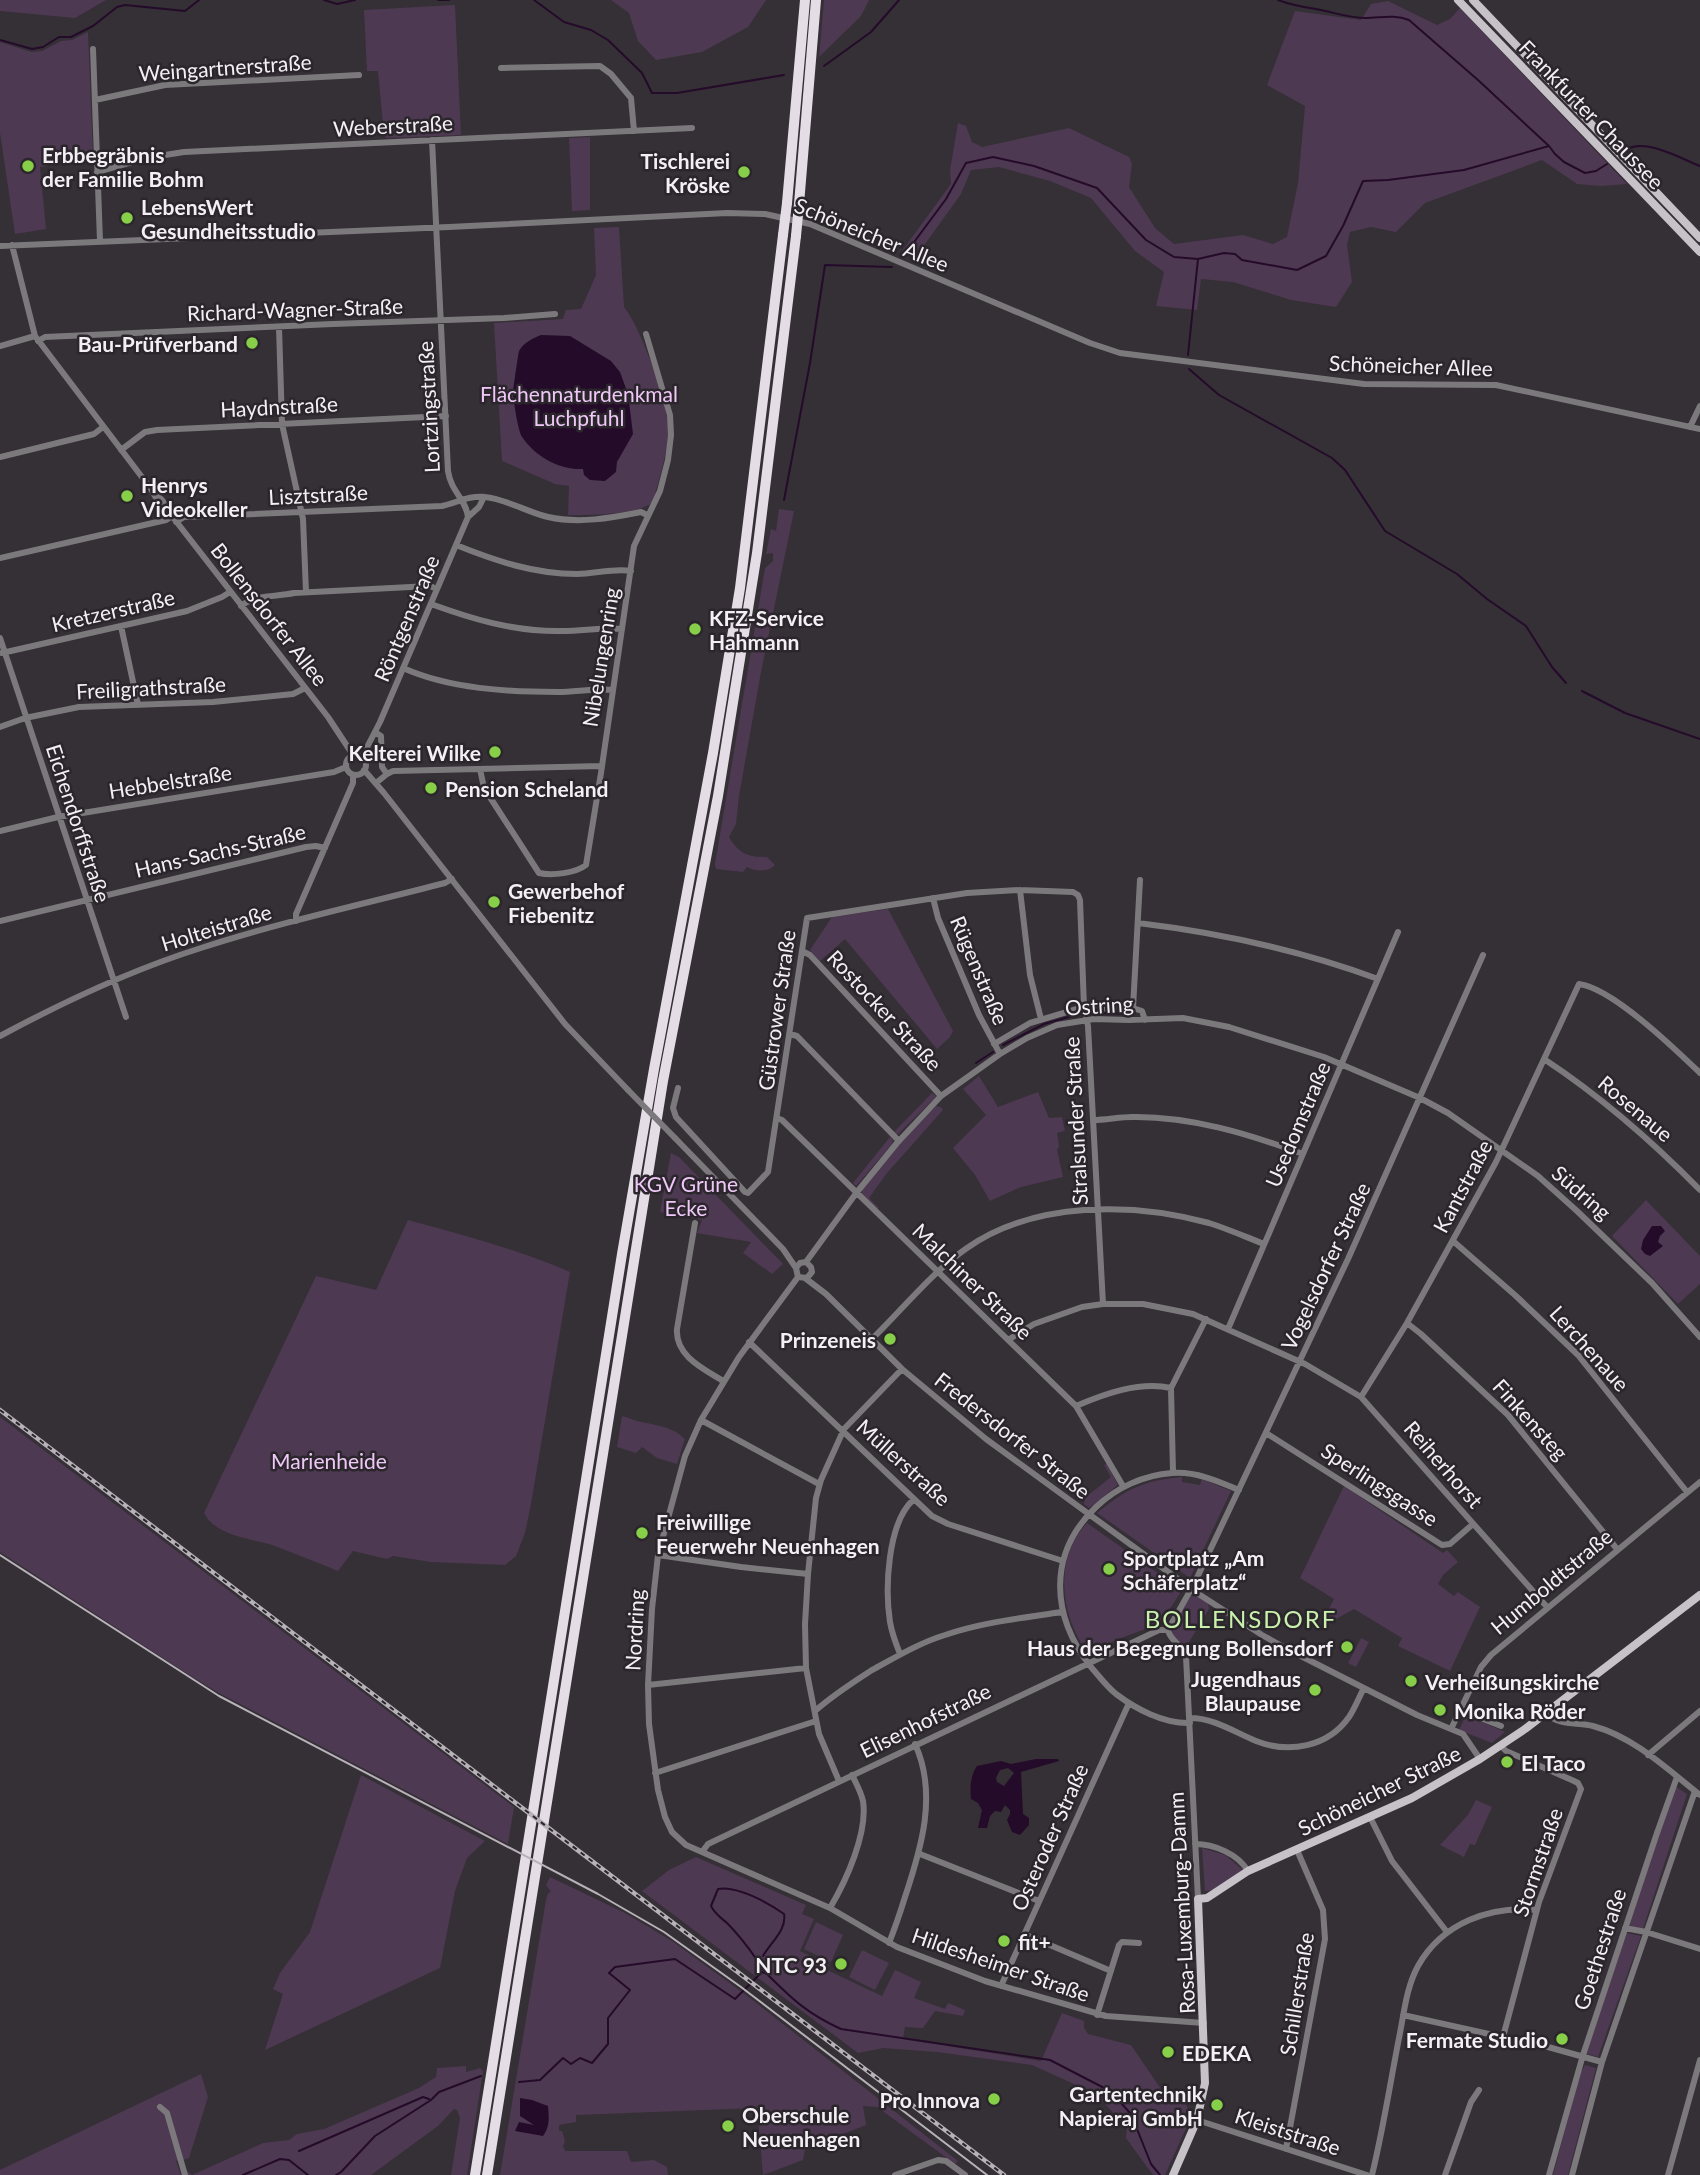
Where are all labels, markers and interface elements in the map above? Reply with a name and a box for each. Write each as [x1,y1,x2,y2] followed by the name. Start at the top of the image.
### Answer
[1514,34,1670,194] street label: Frankfurter Chaussee
[138,48,312,86] street label: Weingartnerstraße
[332,109,454,141] street label: Weberstraße
[42,142,204,191] place label: Erbbegräbnis der Familie Bohm
[640,148,730,197] place label: Tischlerei Kröske
[20,158,36,174] marker: Erbbegräbnis der Familie Bohm
[736,164,752,180] marker: Tischlerei Kröske
[791,192,953,276] street label: Schöneicher Allee
[141,194,316,243] place label: LebensWert Gesundheitsstudio
[119,210,135,226] marker: LebensWert Gesundheitsstudio
[187,293,403,325] street label: Richard-Wagner-Straße
[78,331,238,356] place label: Bau-Prüfverband
[244,335,260,351] marker: Bau-Prüfverband
[412,340,444,474] street label: Lortzingstraße
[1329,350,1493,380] street label: Schöneicher Allee
[480,381,678,430] park label: Flächennaturdenkmal Luchpfuhl
[220,390,338,422] street label: Haydnstraße
[140,472,248,521] place label: Henrys Videokeller
[268,479,368,509] street label: Lisztstraße
[119,488,135,504] marker: Henrys Videokeller
[206,537,334,691] street label: Bollensdorfer Allee
[368,551,444,685] street label: Röntgenstraße
[49,584,177,636] street label: Kretzerstraße
[577,585,623,729] street label: Nibelungenring
[709,605,824,654] place label: KFZ-Service Hahmann
[687,621,703,637] marker: KFZ-Service Hahmann
[75,671,227,703] street label: Freiligrathstraße
[349,740,481,765] place label: Kelterei Wilke
[42,741,116,905] street label: Eichendorffstraße
[487,744,503,760] marker: Kelterei Wilke
[107,759,233,803] street label: Hebbelstraße
[445,776,608,801] place label: Pension Scheland
[423,780,439,796] marker: Pension Scheland
[132,818,308,882] street label: Hans-Sachs-Straße
[508,878,625,927] place label: Gewerbehof Fiebenitz
[486,894,502,910] marker: Gewerbehof Fiebenitz
[158,898,274,956] street label: Holteistraße
[946,912,1014,1028] street label: Rügenstraße
[752,928,800,1092] street label: Güstrower Straße
[823,944,947,1076] street label: Rostocker Straße
[1064,990,1134,1020] street label: Ostring
[1058,1036,1092,1206] street label: Stralsunder Straße
[1259,1057,1335,1191] street label: Usedomstraße
[1594,1070,1678,1146] street label: Rosenaue
[1427,1135,1497,1237] street label: Kantstraße
[1547,1160,1617,1224] street label: Südring
[634,1171,738,1220] park label: KGV Grüne Ecke
[1275,1178,1375,1354] street label: Vogelsdorfer Straße
[908,1218,1038,1344] street label: Malchiner Straße
[1545,1300,1635,1396] street label: Lerchenaue
[780,1327,876,1352] place label: Prinzeneis
[882,1331,898,1347] marker: Prinzeneis
[930,1367,1096,1503] street label: Fredersdorfer Straße
[1488,1373,1574,1465] street label: Finkensteg
[852,1413,956,1511] street label: Müllerstraße
[1400,1415,1489,1513] street label: Reiherhorst
[1317,1437,1443,1531] street label: Sperlingsgasse
[271,1448,387,1473] park label: Marienheide
[656,1509,880,1558] place label: Freiwillige Feuerwehr Neuenhagen
[1485,1523,1617,1639] street label: Humboldtstraße
[634,1525,650,1541] marker: Freiwillige Feuerwehr Neuenhagen
[1123,1545,1264,1594] place label: Sportplatz „Am Schäferplatz“
[1101,1561,1117,1577] marker: Sportplatz „Am Schäferplatz“
[619,1588,649,1672] street label: Nordring
[1145,1604,1337,1633] district label: BOLLENSDORF
[1027,1635,1333,1660] place label: Haus der Begegnung Bollensdorf
[1339,1639,1355,1655] marker: Haus der Begegnung Bollensdorf
[1191,1666,1301,1715] place label: Jugendhaus Blaupause
[1424,1669,1599,1694] place label: Verheißungskirche
[1403,1673,1419,1689] marker: Verheißungskirche
[855,1678,995,1762] street label: Elisenhofstraße
[1307,1682,1323,1698] marker: Jugendhaus Blaupause
[1454,1698,1586,1723] place label: Monika Röder
[1432,1702,1448,1718] marker: Monika Röder
[1294,1740,1464,1840] street label: Schöneicher Straße
[1521,1750,1586,1775] place label: El Taco
[1499,1754,1515,1770] marker: El Taco
[1005,1760,1093,1914] street label: Osteroder Straße
[1163,1791,1199,2015] street label: Rosa-Luxemburg-Damm
[1507,1804,1567,1920] street label: Stormstraße
[1568,1885,1630,2013] street label: Goethestraße
[909,1922,1093,2006] street label: Hildesheimer Straße
[1018,1929,1051,1954] place label: fit+
[1274,1931,1318,2057] street label: Schillerstraße
[996,1933,1012,1949] marker: fit+
[755,1952,827,1977] place label: NTC 93
[833,1956,849,1972] marker: NTC 93
[1406,2027,1548,2052] place label: Fermate Studio
[1554,2031,1570,2047] marker: Fermate Studio
[1182,2040,1252,2065] place label: EDEKA
[1160,2044,1176,2060] marker: EDEKA
[1059,2081,1204,2130] place label: Gartentechnik Napieraj GmbH
[880,2087,980,2112] place label: Pro Innova
[986,2091,1002,2107] marker: Pro Innova
[1209,2097,1225,2113] marker: Gartentechnik Napieraj GmbH
[742,2102,860,2151] place label: Oberschule Neuenhagen
[1232,2102,1344,2160] street label: Kleiststraße
[720,2118,736,2134] marker: Oberschule Neuenhagen

